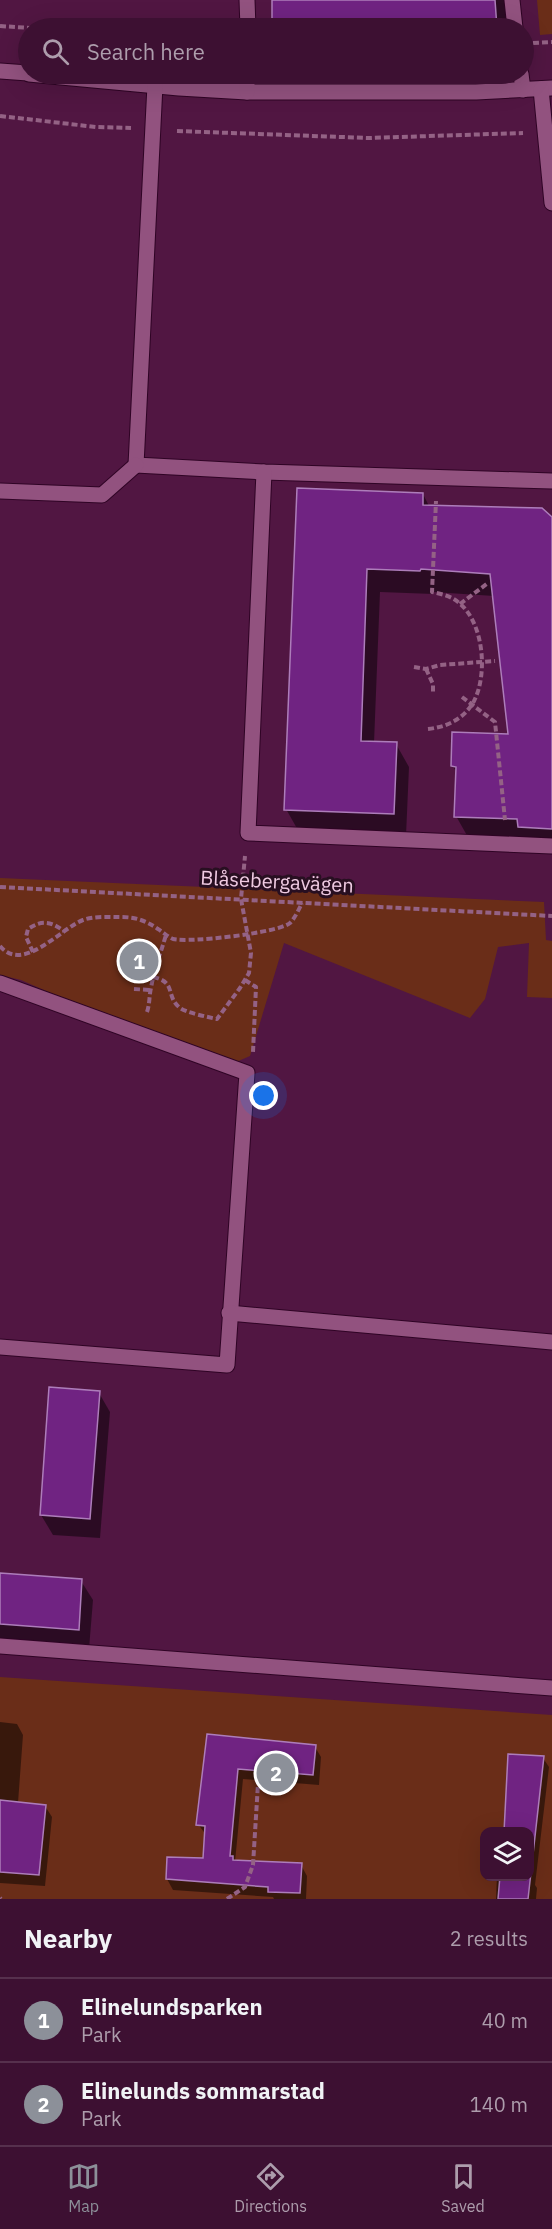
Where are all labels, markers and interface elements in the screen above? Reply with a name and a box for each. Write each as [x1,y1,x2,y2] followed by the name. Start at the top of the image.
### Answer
[18,18,534,84] search box
[39,35,72,68] icon: search
[87,37,205,66] text: Search here
[200,864,354,898] street label: Blåsebergavägen
[120,938,158,984] pin: 1
[249,1081,278,1110] your location
[256,1750,296,1796] pin: 2
[480,1827,534,1881] map controls
[480,1827,534,1881] button: layers
[24,1921,112,1955] text: Nearby
[450,1925,528,1952] text: 2 results
[81,1992,263,2021] text: Elinelundsparken
[38,2007,50,2034] text: 1
[482,2007,528,2034] text: 40 m
[81,2021,121,2048] text: Park
[81,2076,325,2105] text: Elinelunds sommarstad
[38,2091,50,2118] text: 2
[470,2091,528,2118] text: 140 m
[81,2105,121,2132] text: Park
[67,2160,100,2216] tab: Map
[234,2160,307,2216] tab: Directions
[441,2160,485,2216] tab: Saved

